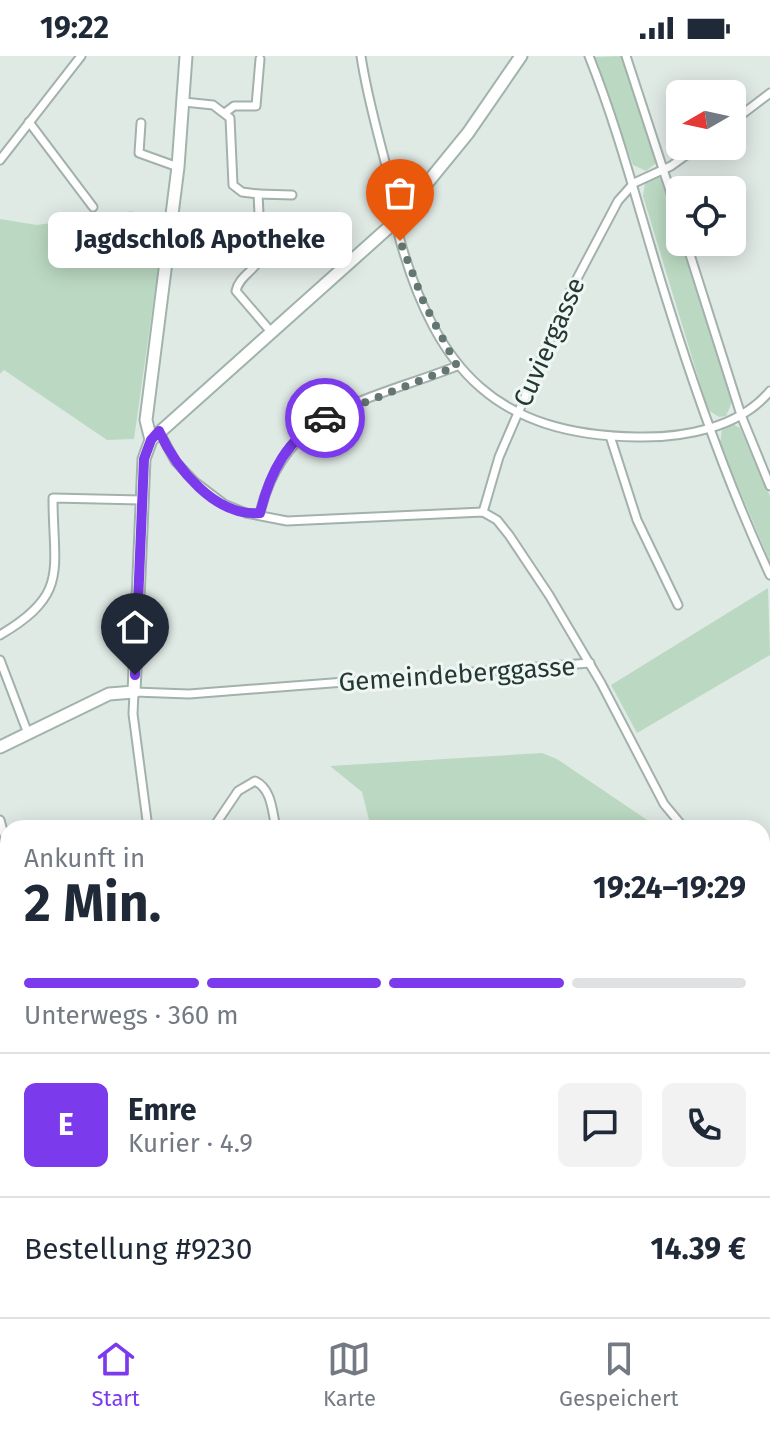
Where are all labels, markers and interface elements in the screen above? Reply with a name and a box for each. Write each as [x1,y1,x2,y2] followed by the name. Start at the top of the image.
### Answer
[40,10,109,46] text: 19:22
[666,80,746,160] north arrow
[666,80,746,256] map controls
[366,159,434,241] pin
[378,171,422,215] icon: bag
[666,176,746,256] button: locate
[48,213,352,269] callout: Jagdschloß Apotheke
[75,224,325,255] text: Jagdschloß Apotheke
[507,273,592,412] street label: Cuviergasse
[285,378,365,458] courier
[303,396,347,440] icon: car
[101,593,169,675] pin
[113,605,157,649] icon: home
[338,651,576,698] street label: Gemeindeberggasse
[24,843,145,874] text: Ankunft in
[593,870,746,906] text: 19:24–19:29
[24,872,161,935] text: 2 Min.
[24,1000,238,1031] text: Unterwegs · 360 m
[558,1083,642,1167] button: chat
[662,1083,746,1167] button: phone
[128,1092,197,1128] text: Emre
[58,1107,74,1143] text: E
[128,1128,253,1159] text: Kurier · 4.9
[24,1231,253,1267] text: Bestellung #9230
[651,1231,746,1267] text: 14.39 €
[92,1337,140,1412] tab: Start
[323,1337,376,1412] tab: Karte
[559,1337,678,1412] tab: Gespeichert

